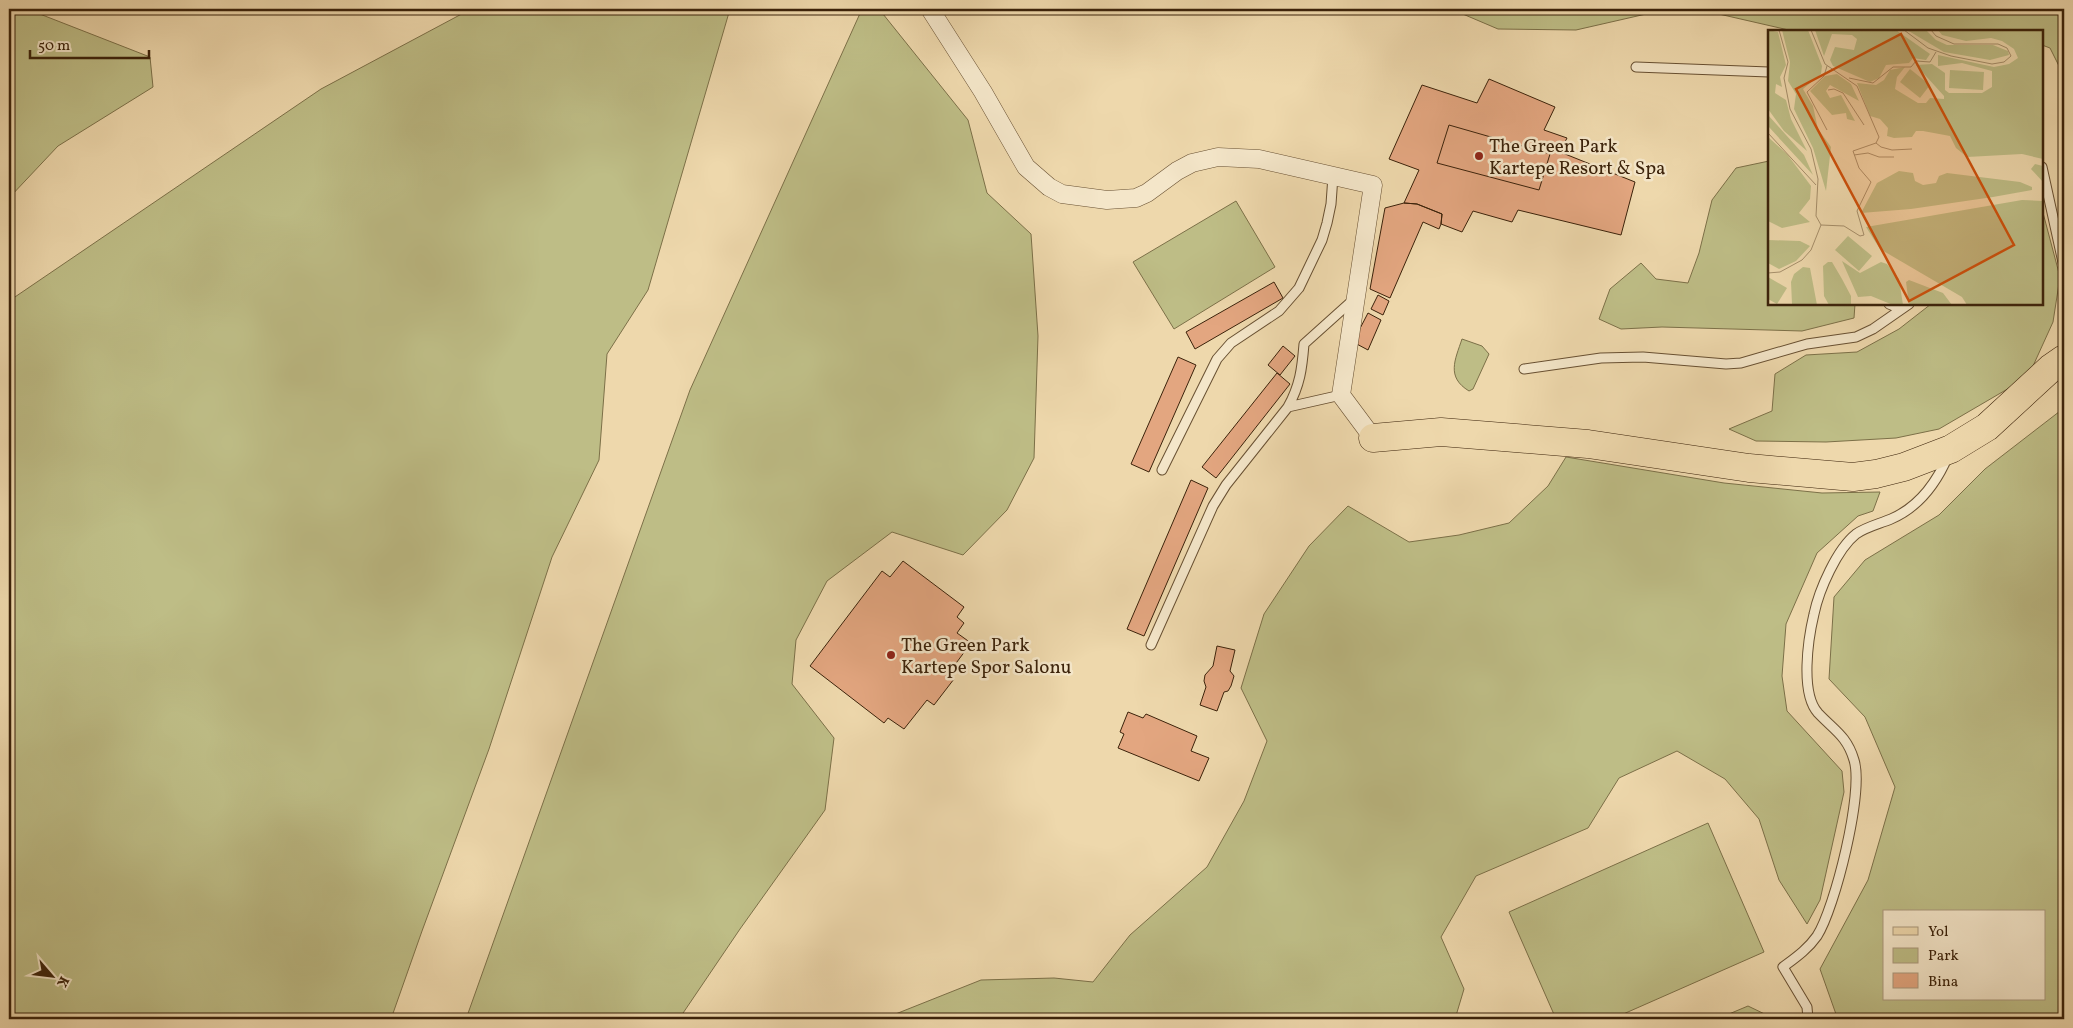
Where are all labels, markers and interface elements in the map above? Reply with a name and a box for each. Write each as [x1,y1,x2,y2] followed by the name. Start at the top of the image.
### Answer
[30,28,149,60] scale bar
[1768,30,2043,305] inset map
[38,36,70,57] text: 50 m
[1489,134,1666,182] place label: The Green Park Kartepe Resort & Spa
[1473,150,1485,162] marker: The Green Park Kartepe Resort & Spa
[901,633,1072,681] place label: The Green Park Kartepe Spor Salonu
[885,649,897,661] marker: The Green Park Kartepe Spor Salonu
[1883,910,2046,1000] legend
[1928,922,1948,943] text: Yol
[1928,946,1959,967] text: Park
[28,950,78,1000] north arrow
[51,972,73,990] text: K
[1928,972,1958,993] text: Bina

